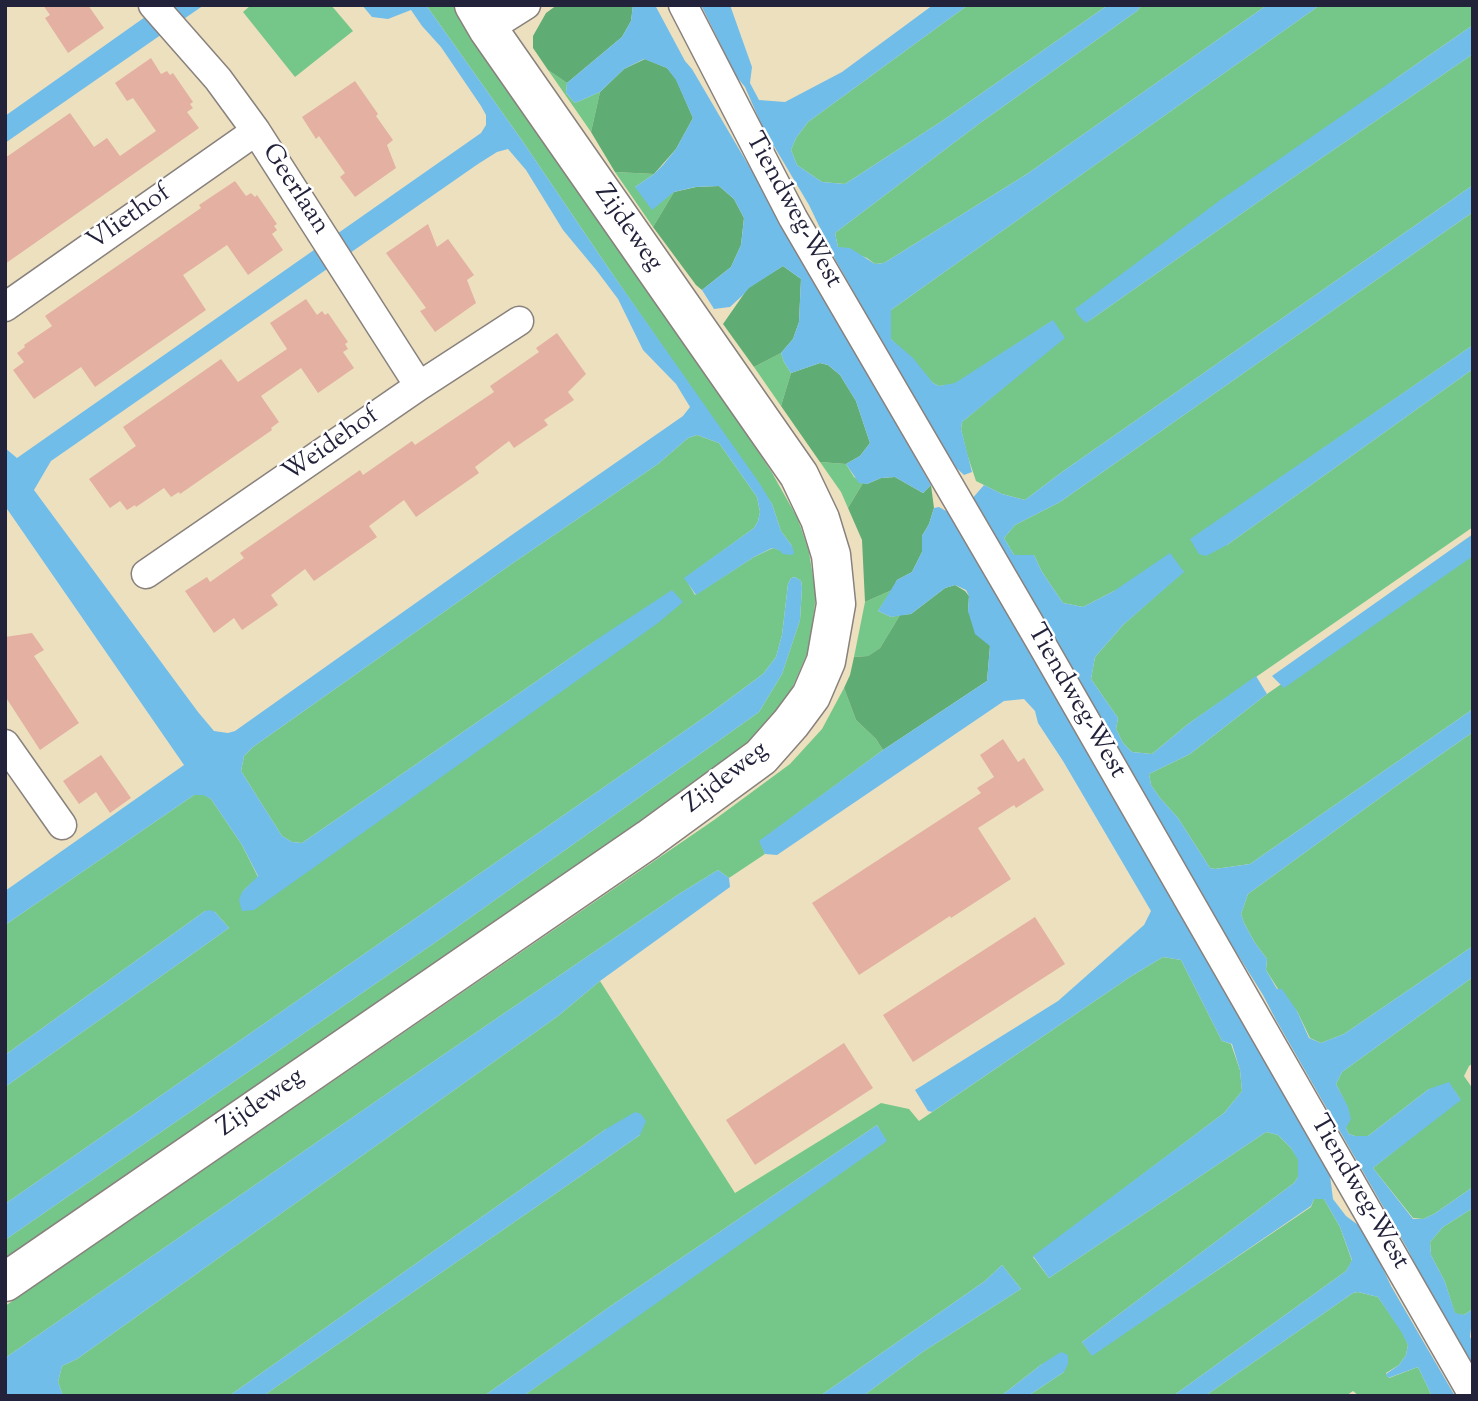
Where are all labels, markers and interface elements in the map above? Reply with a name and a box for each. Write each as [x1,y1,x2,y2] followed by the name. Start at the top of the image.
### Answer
[737,128,847,294] street label: Tiendweg-West
[253,139,335,241] street label: Geerlaan
[82,179,178,259] street label: Vliethof
[586,180,668,278] street label: Zijdeweg
[278,402,386,490] street label: Weidehof
[1018,619,1132,785] street label: Tiendweg-West
[678,736,776,822] street label: Zijdeweg
[213,1063,311,1145] street label: Zijdeweg
[1301,1110,1415,1276] street label: Tiendweg-West

